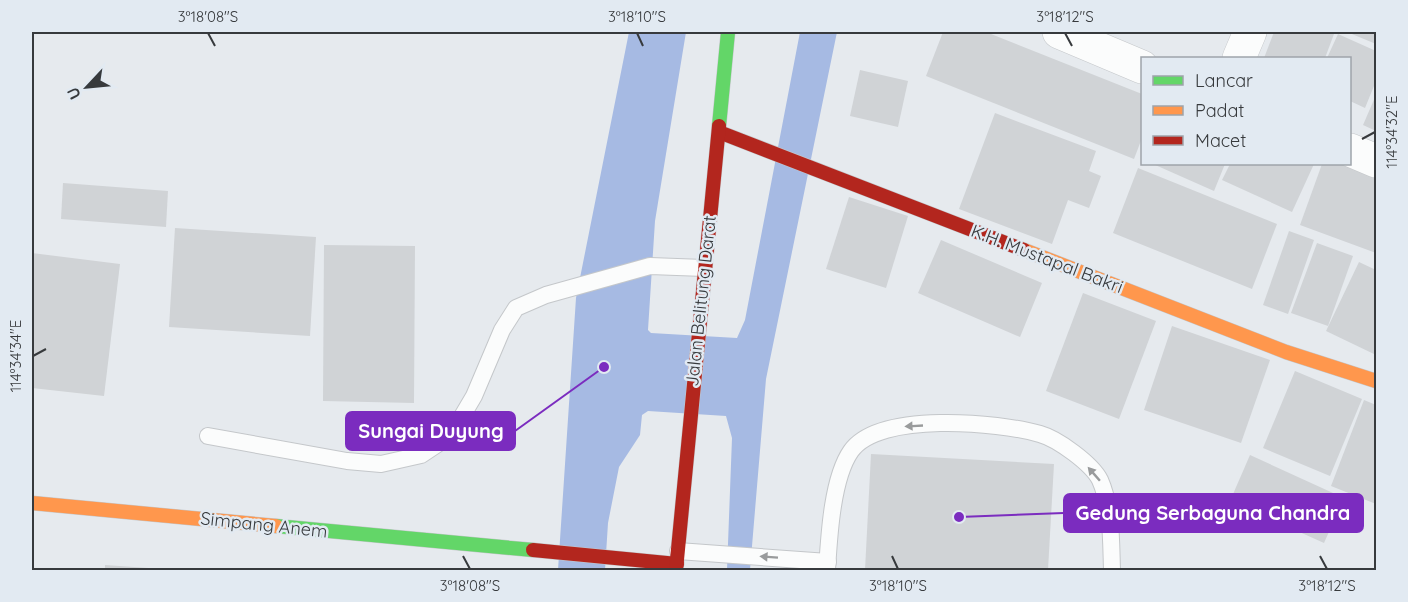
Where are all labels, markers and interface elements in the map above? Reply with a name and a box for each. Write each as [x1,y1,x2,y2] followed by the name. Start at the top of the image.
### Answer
[178,7,238,26] text: 3°18'08"S
[608,7,666,26] text: 3°18'10"S
[1036,7,1094,26] text: 3°18'12"S
[57,57,117,117] north arrow
[1141,57,1351,165] legend
[1195,69,1253,92] text: Lancar
[62,84,85,103] text: U
[1382,96,1401,168] text: 114°34'32"E
[1195,99,1244,122] text: Padat
[1195,129,1246,152] text: Macet
[680,214,721,388] street label: Jalan Belitung Darat
[968,219,1126,298] street label: K.H. Mustapal Bakri
[6,320,25,392] text: 114°34'34"E
[346,412,515,450] callout: Sungai Duyung
[358,418,504,443] text: Sungai Duyung
[905,421,924,430] one-way arrow
[1087,466,1100,482] one-way arrow
[1064,494,1363,532] callout: Gedung Serbaguna Chandra
[1076,500,1350,525] text: Gedung Serbaguna Chandra
[200,506,329,543] street label: Simpang Anem
[760,553,779,562] one-way arrow
[440,576,500,595] text: 3°18'08"S
[869,576,927,595] text: 3°18'10"S
[1298,576,1356,595] text: 3°18'12"S

